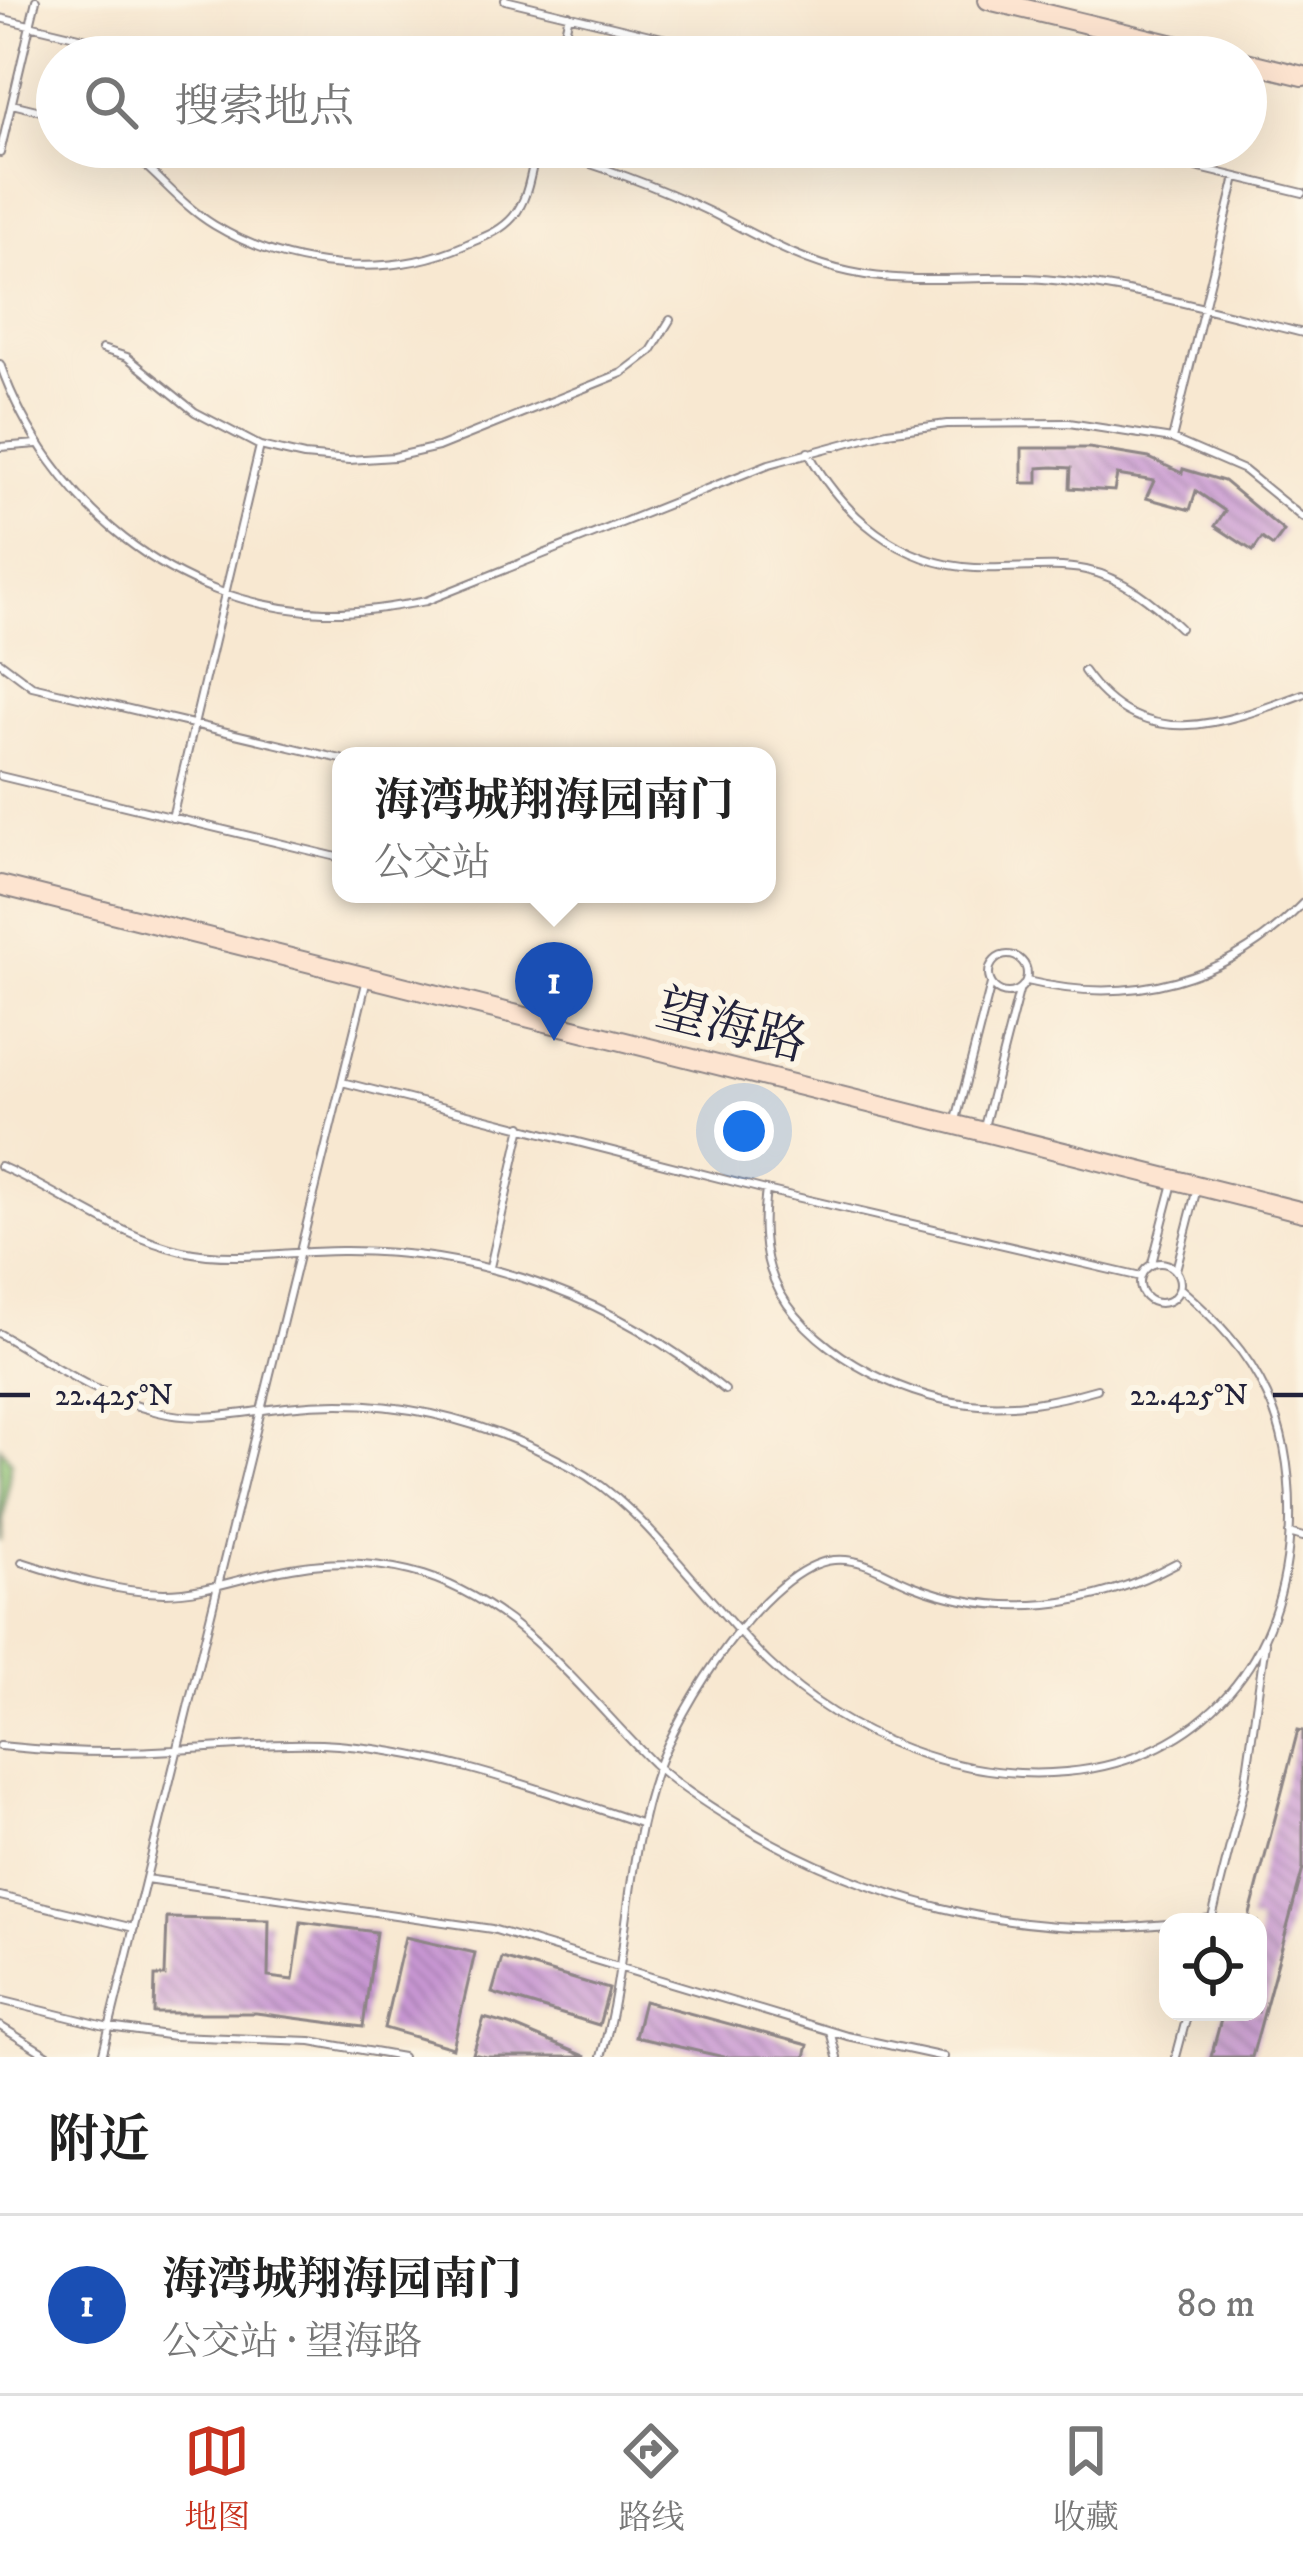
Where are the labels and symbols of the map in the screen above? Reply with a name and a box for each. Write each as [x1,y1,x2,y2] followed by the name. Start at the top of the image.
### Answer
[515,942,593,1041] pin: 1
[649,977,813,1076] street label: 望海路
[714,1101,774,1161] your location
[55,1378,173,1415] text: 22.425°N
[1130,1378,1248,1415] text: 22.425°N

